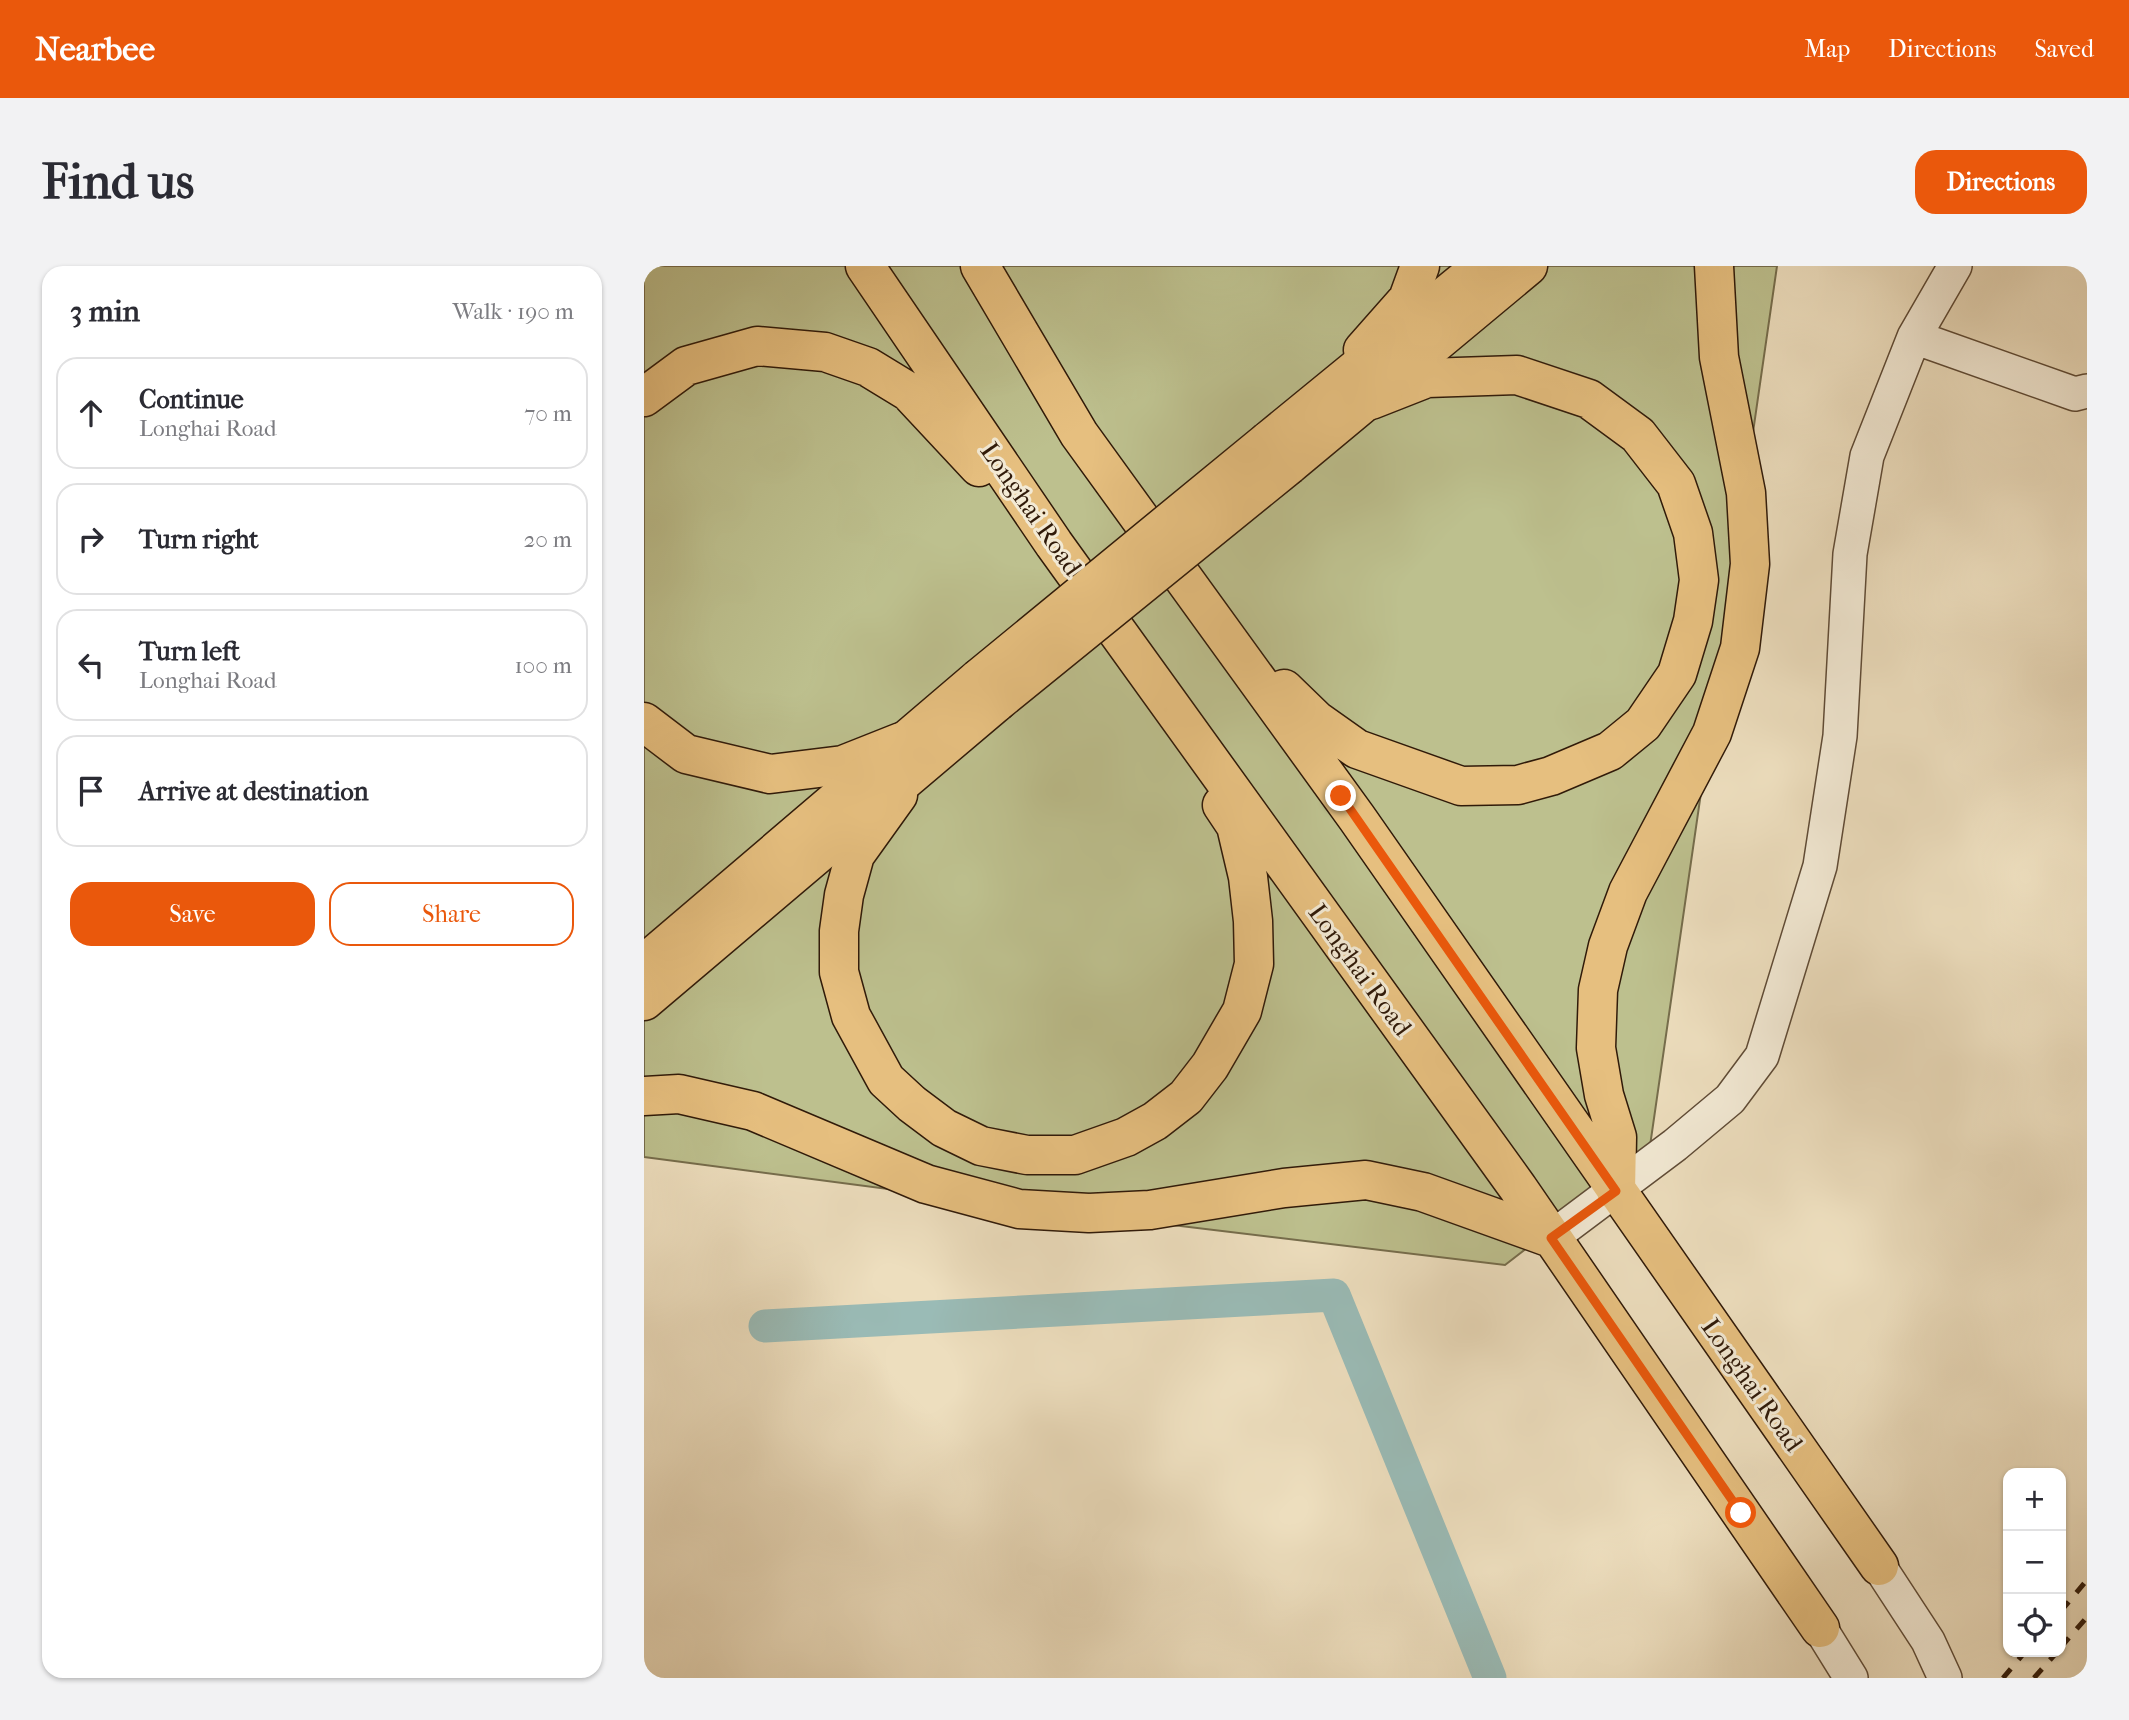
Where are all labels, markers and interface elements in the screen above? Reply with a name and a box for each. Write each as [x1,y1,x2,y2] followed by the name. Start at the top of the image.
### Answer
[35,30,155,69] text: Nearbee
[1804,35,1850,63] text: Map
[1888,35,1996,63] text: Directions
[2034,35,2094,63] text: Saved
[1915,150,2087,214] button: Directions
[42,153,194,211] text: Find us
[70,294,140,329] text: 3 min
[453,298,574,325] text: Walk · 190 m
[139,384,244,415] text: Continue
[72,394,110,432] icon: ahead
[524,400,572,427] text: 70 m
[139,415,277,442] text: Longhai Road
[974,436,1089,582] street label: Longhai Road
[72,520,110,558] icon: right
[139,524,259,555] text: Turn right
[523,526,572,553] text: 20 m
[139,636,240,667] text: Turn left
[72,646,110,684] icon: left
[514,652,572,679] text: 100 m
[139,667,277,694] text: Longhai Road
[72,772,110,810] icon: arrive
[139,776,369,807] text: Arrive at destination
[1325,780,1356,811] route end
[70,882,315,946] button: Save
[329,882,574,946] button: Share
[1302,898,1419,1043] street label: Longhai Road
[1695,1312,1810,1458] street label: Longhai Road
[2003,1468,2066,1657] map controls
[2003,1468,2066,1531] button: +
[1725,1497,1756,1528] route start
[2003,1531,2066,1594] button: −
[2003,1594,2066,1657] button: locate

